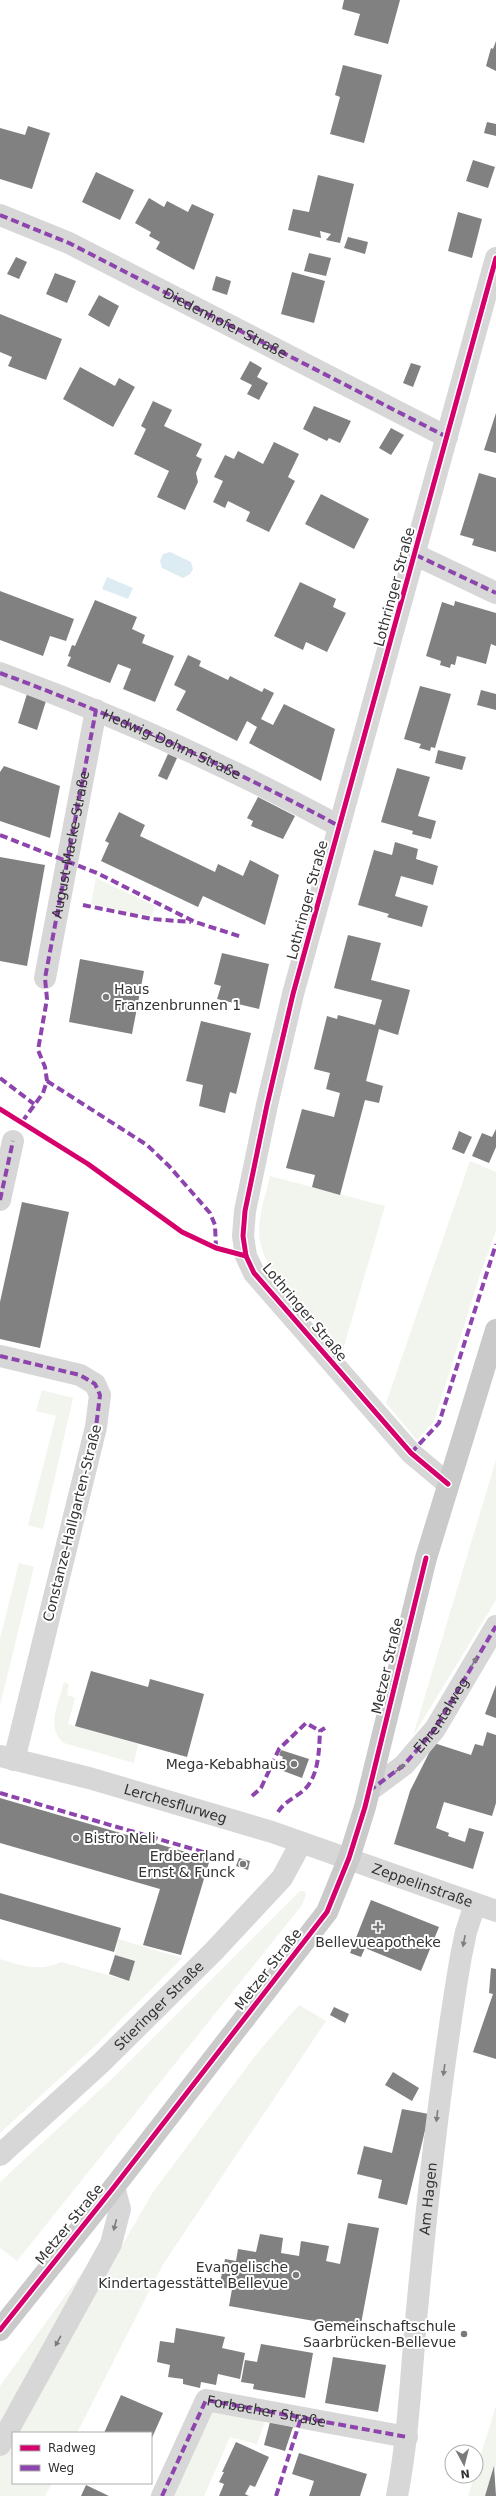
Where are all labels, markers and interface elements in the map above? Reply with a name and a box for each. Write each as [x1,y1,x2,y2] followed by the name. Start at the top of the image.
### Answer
[161,285,290,362] street label: Diedenhofer Straße
[370,526,418,648] street label: Lothringer Straße
[100,706,244,782] street label: Hedwig-Dohm-Straße
[49,769,92,920] street label: August-Macke-Straße
[283,839,331,961] street label: Lothringer Straße
[114,981,241,1013] place label: Haus Franzenbrunnen 1
[101,992,111,1002] marker: Haus Franzenbrunnen 1
[259,1260,351,1364] street label: Lothringer Straße
[40,1423,104,1623] street label: Constanze-Hallgarten-Straße
[368,1616,406,1716] street label: Metzer Straße
[471,1656,478,1668] one-way arrow
[410,1674,472,1756] street label: Ehrentalweg
[166,1756,286,1772] place label: Mega-Kebabhaus
[289,1759,299,1769] marker: Mega-Kebabhaus
[394,1763,405,1772] one-way arrow
[122,1781,229,1826] street label: Lerchesflurweg
[84,1830,156,1846] place label: Bistro Neli
[71,1833,81,1843] marker: Bistro Neli
[138,1848,236,1880] place label: Erdbeerland Ernst & Funck
[238,1859,248,1869] marker: Erdbeerland Ernst & Funck
[370,1860,475,1910] street label: Zeppelinstraße
[373,1922,383,1932] marker: Bellevueapotheke
[231,1925,305,2013] street label: Metzer Straße
[315,1934,441,1950] place label: Bellevueapotheke
[460,1935,466,1948] one-way arrow
[111,1958,207,2053] street label: Stieringer Straße
[440,2064,447,2076] one-way arrow
[434,2110,440,2122] one-way arrow
[416,2161,440,2236] street label: Am Hagen
[32,2181,106,2267] street label: Metzer Straße
[112,2219,118,2231] one-way arrow
[98,2259,288,2291] place label: Evangelische Kindertagesstätte Bellevue
[291,2270,301,2280] marker: Evangelische Kindertagesstätte Bellevue
[303,2318,456,2350] place label: Gemeinschaftschule Saarbrücken-Bellevue
[459,2329,469,2339] marker: Gemeinschaftschule Saarbrücken-Bellevue
[54,2335,61,2347] one-way arrow
[205,2392,327,2430] street label: Forbacher Straße
[12,2432,152,2484] legend
[48,2441,96,2455] text: Radweg
[444,2444,484,2484] north arrow
[48,2461,74,2475] text: Weg
[460,2466,471,2480] text: N

